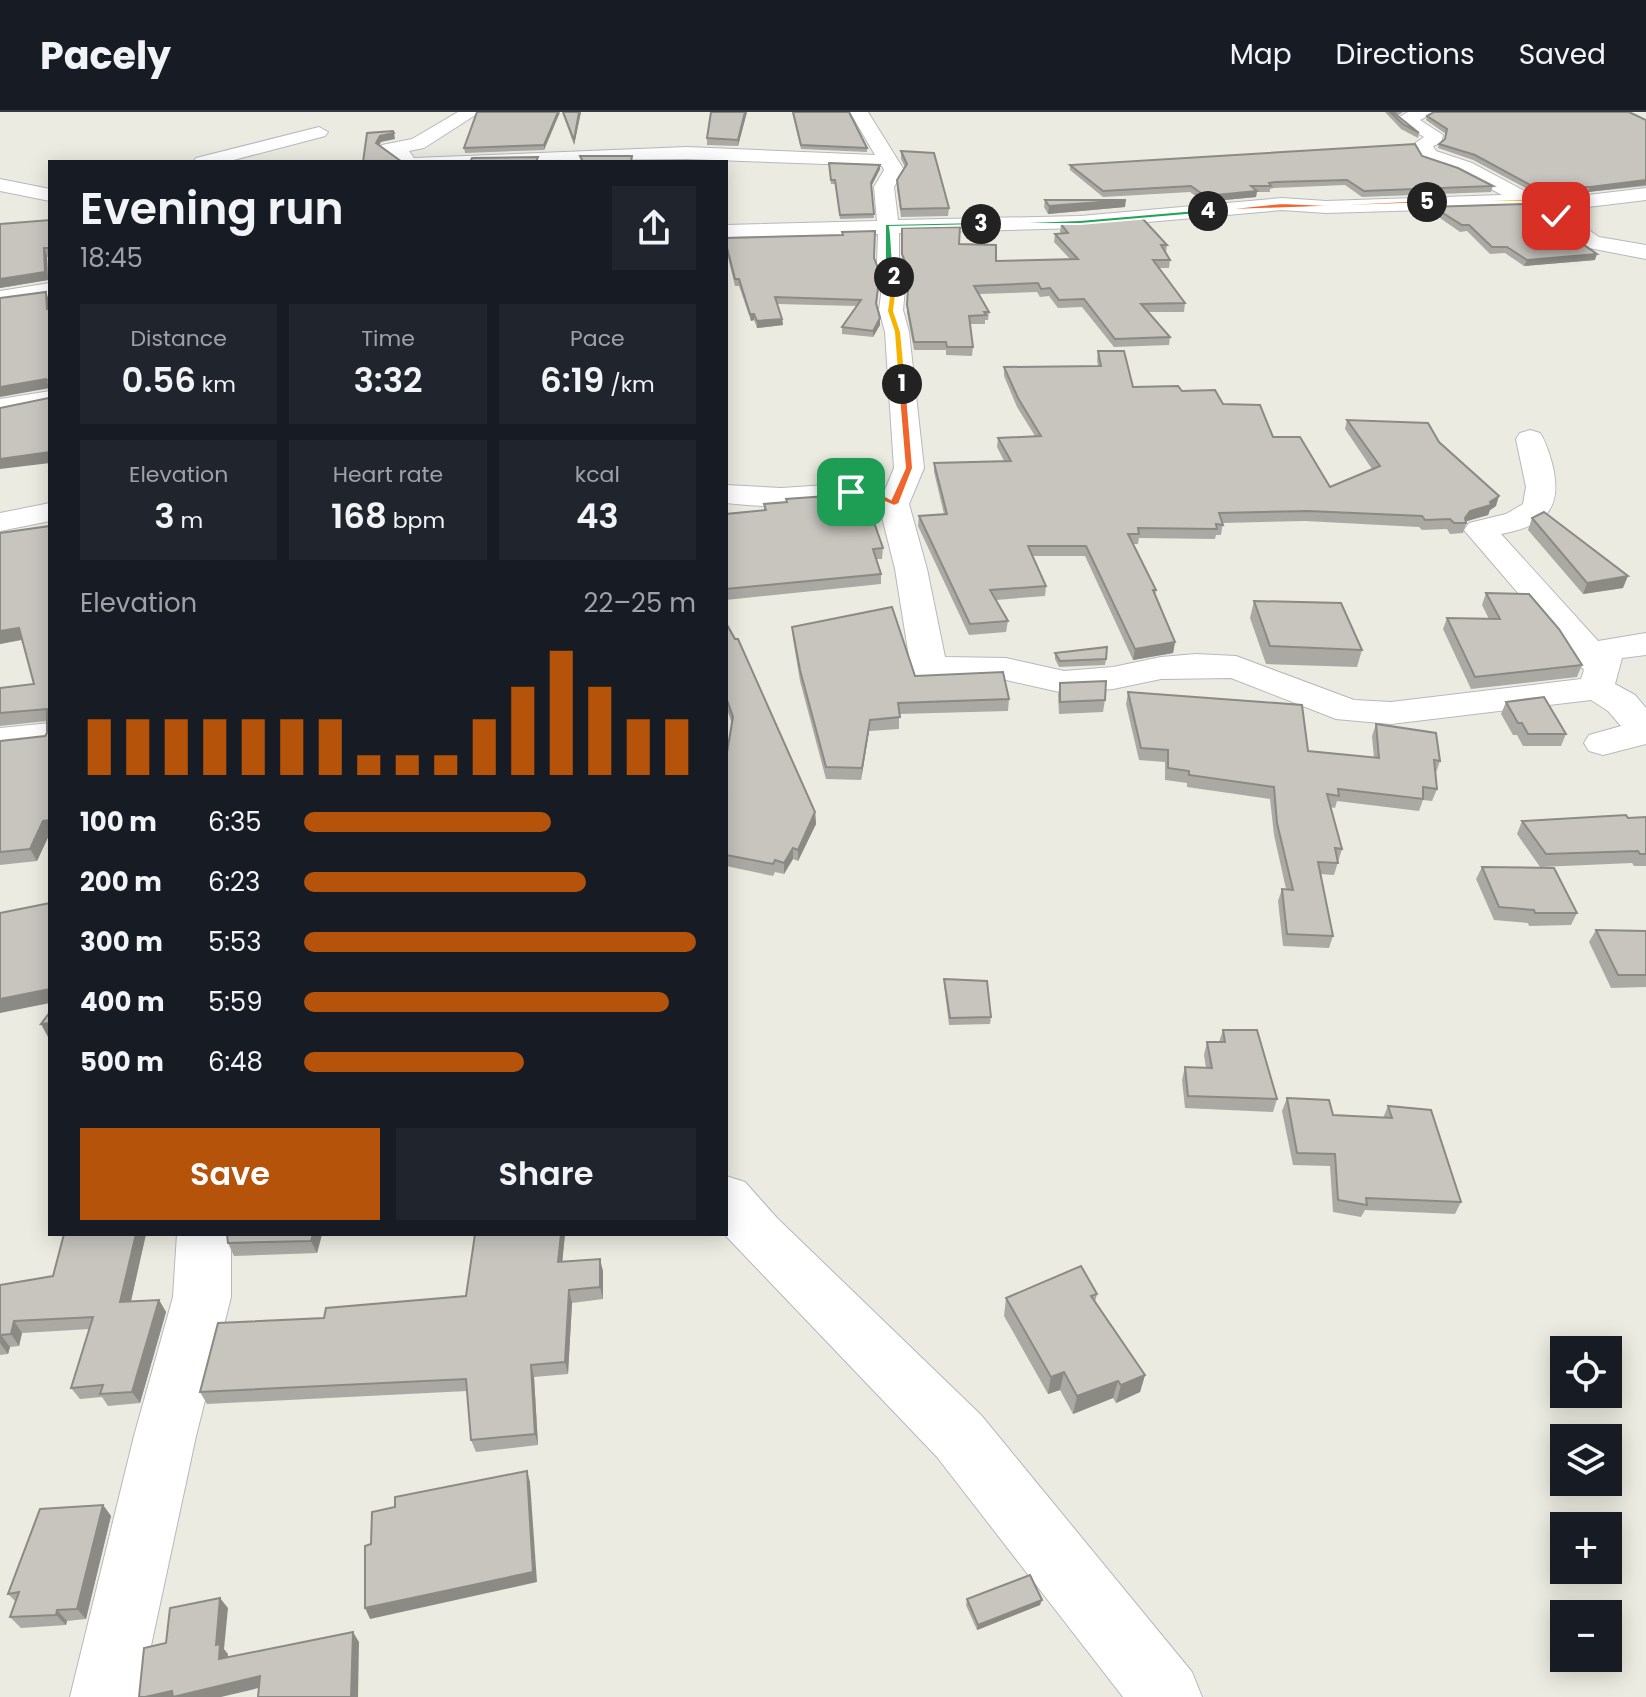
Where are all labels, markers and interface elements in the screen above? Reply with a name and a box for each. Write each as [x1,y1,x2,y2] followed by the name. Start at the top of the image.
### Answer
[40,29,171,82] text: Pacely
[1230,35,1292,74] text: Map
[1336,35,1475,74] text: Directions
[1519,35,1606,74] text: Saved
[80,178,344,239] text: Evening run
[1407,182,1447,222] pin: 5
[1522,182,1590,250] pin
[612,186,696,270] button: share
[1420,186,1434,217] text: 5
[1188,191,1228,231] pin: 4
[1534,194,1578,238] icon: check
[1201,195,1215,226] text: 4
[961,204,1001,244] pin: 3
[974,208,988,239] text: 3
[80,240,143,276] text: 18:45
[874,257,914,297] pin: 2
[888,261,900,292] text: 2
[130,323,227,354] text: Distance
[361,323,415,354] text: Time
[570,323,625,354] text: Pace
[121,356,196,404] text: 0.56
[353,356,423,404] text: 3:32
[540,356,604,404] text: 6:19
[882,364,922,404] pin: 1
[898,368,906,399] text: 1
[196,369,236,400] text: km
[604,369,655,400] text: /km
[817,458,885,526] pin
[129,459,228,490] text: Elevation
[333,459,443,490] text: Heart rate
[575,459,620,490] text: kcal
[829,470,873,514] icon: arrive
[154,492,175,540] text: 3
[331,492,387,540] text: 168
[576,492,619,540] text: 43
[175,505,203,536] text: m
[387,505,445,536] text: bpm
[80,585,197,621] text: Elevation
[583,585,696,621] text: 22–25 m
[80,804,157,840] text: 100 m
[208,804,262,840] text: 6:35
[80,864,162,900] text: 200 m
[208,864,260,900] text: 6:23
[80,924,163,960] text: 300 m
[208,924,262,960] text: 5:53
[80,984,165,1020] text: 400 m
[208,984,263,1020] text: 5:59
[80,1044,164,1080] text: 500 m
[208,1044,263,1080] text: 6:48
[80,1128,380,1220] button: Save
[396,1128,696,1220] button: Share
[1550,1336,1622,1672] map controls
[1550,1336,1622,1408] button: locate
[1550,1424,1622,1496] button: layers
[1550,1512,1622,1584] button: +
[1550,1600,1622,1672] button: −

